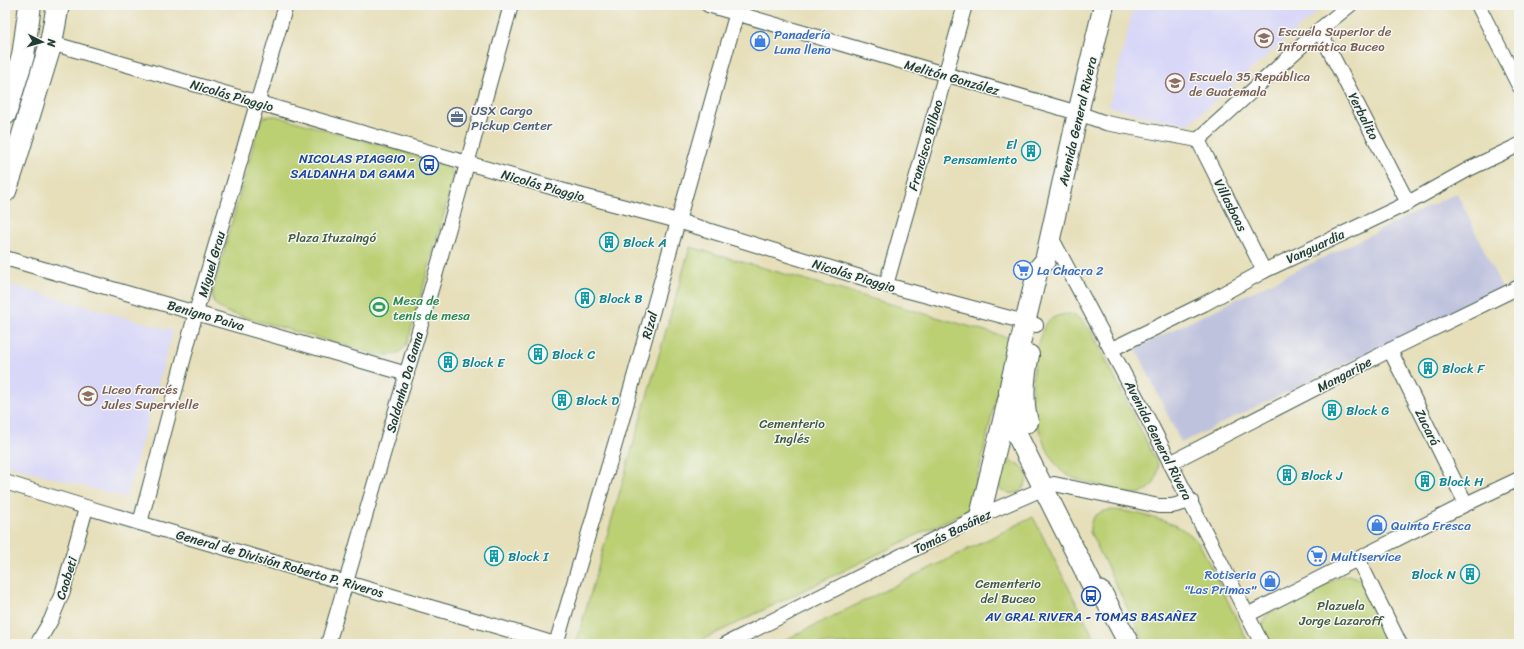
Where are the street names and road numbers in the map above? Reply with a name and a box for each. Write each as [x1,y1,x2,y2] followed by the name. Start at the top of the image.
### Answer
[902,53,1003,102] street label: Melitón González
[1051,54,1104,189] street label: Avenida General Rivera
[187,73,277,119] street label: Nicolás Piaggio
[1342,88,1386,144] street label: Yerbalito
[901,96,950,193] street label: Francisco Bilbao
[498,163,588,209] street label: Nicolás Piaggio
[1207,175,1254,236] street label: Villasboas
[1282,223,1349,270] street label: Vanguardia
[191,228,232,300] street label: Miguel Grau
[809,252,899,299] street label: Nicolás Piaggio
[164,293,248,338] street label: Benigno Paiva
[635,308,664,342] street label: Rizal
[379,328,430,435] street label: Saldanha Da Gama
[1312,350,1376,399] street label: Mangaripe
[1118,375,1199,505] street label: Avenida General Rivera
[1409,405,1447,450] street label: Zucará
[909,502,996,560] street label: Tomás Basáñez
[173,523,387,604] street label: General de División Roberto P. Riveros
[49,553,84,603] street label: Caobeti

